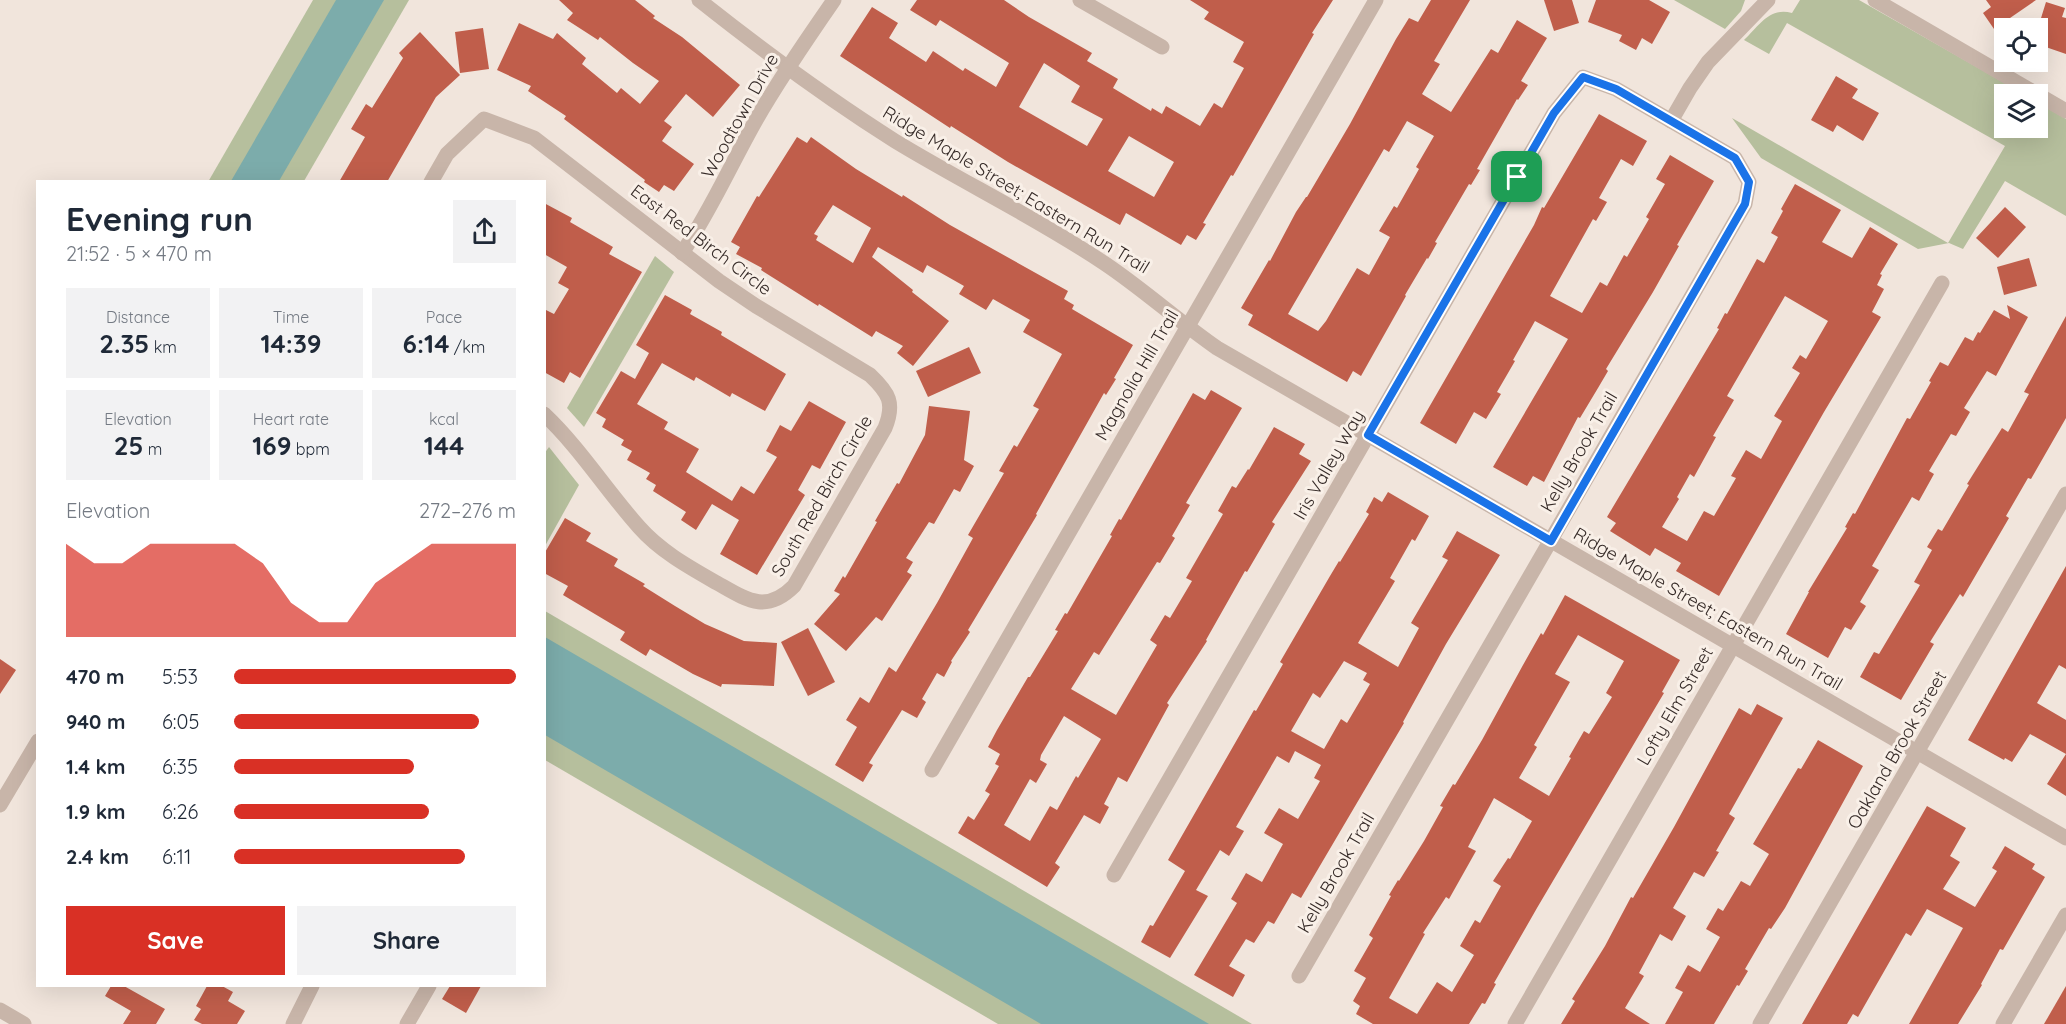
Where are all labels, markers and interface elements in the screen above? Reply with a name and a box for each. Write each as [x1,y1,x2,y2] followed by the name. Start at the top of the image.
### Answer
[1994,18,2048,138] map controls
[1994,18,2048,72] button: locate
[696,49,783,182] street label: Woodtown Drive
[1994,84,2048,138] button: layers
[879,101,1154,279] street label: Ridge Maple Street; Eastern Run Trail
[1491,151,1542,202] pin
[1500,160,1533,193] icon: arrive
[626,179,776,300] street label: East Red Birch Circle
[66,198,253,239] text: Evening run
[453,200,516,263] button: share
[66,241,212,266] text: 21:52 · 5 × 470 m
[1090,305,1183,444] street label: Magnolia Hill Trail
[106,307,170,327] text: Distance
[273,307,309,327] text: Time
[426,307,462,327] text: Pace
[99,327,149,360] text: 2.35
[260,327,322,360] text: 14:39
[403,327,450,360] text: 6:14
[149,337,177,357] text: km
[450,337,485,357] text: /km
[1535,388,1622,516] street label: Kelly Brook Trail
[1288,406,1369,524] street label: Iris Valley Way
[104,409,172,429] text: Elevation
[253,409,329,429] text: Heart rate
[429,409,459,429] text: kcal
[766,411,877,581] street label: South Red Birch Circle
[114,429,143,462] text: 25
[252,429,291,462] text: 169
[424,429,464,462] text: 144
[143,439,162,459] text: m
[291,439,330,459] text: bpm
[66,498,150,523] text: Elevation
[419,498,516,523] text: 272–276 m
[1570,522,1847,695] street label: Ridge Maple Street; Eastern Run Trail
[1631,642,1718,769] street label: Lofty Elm Street
[66,664,124,689] text: 470 m
[162,664,198,689] text: 5:53
[1842,666,1951,833] street label: Oakland Brook Street
[66,709,125,734] text: 940 m
[162,709,199,734] text: 6:05
[66,754,125,779] text: 1.4 km
[162,754,198,779] text: 6:35
[66,799,126,824] text: 1.9 km
[162,799,198,824] text: 6:26
[1292,809,1379,937] street label: Kelly Brook Trail
[66,844,129,869] text: 2.4 km
[162,844,191,869] text: 6:11
[66,906,285,975] button: Save
[297,906,516,975] button: Share

